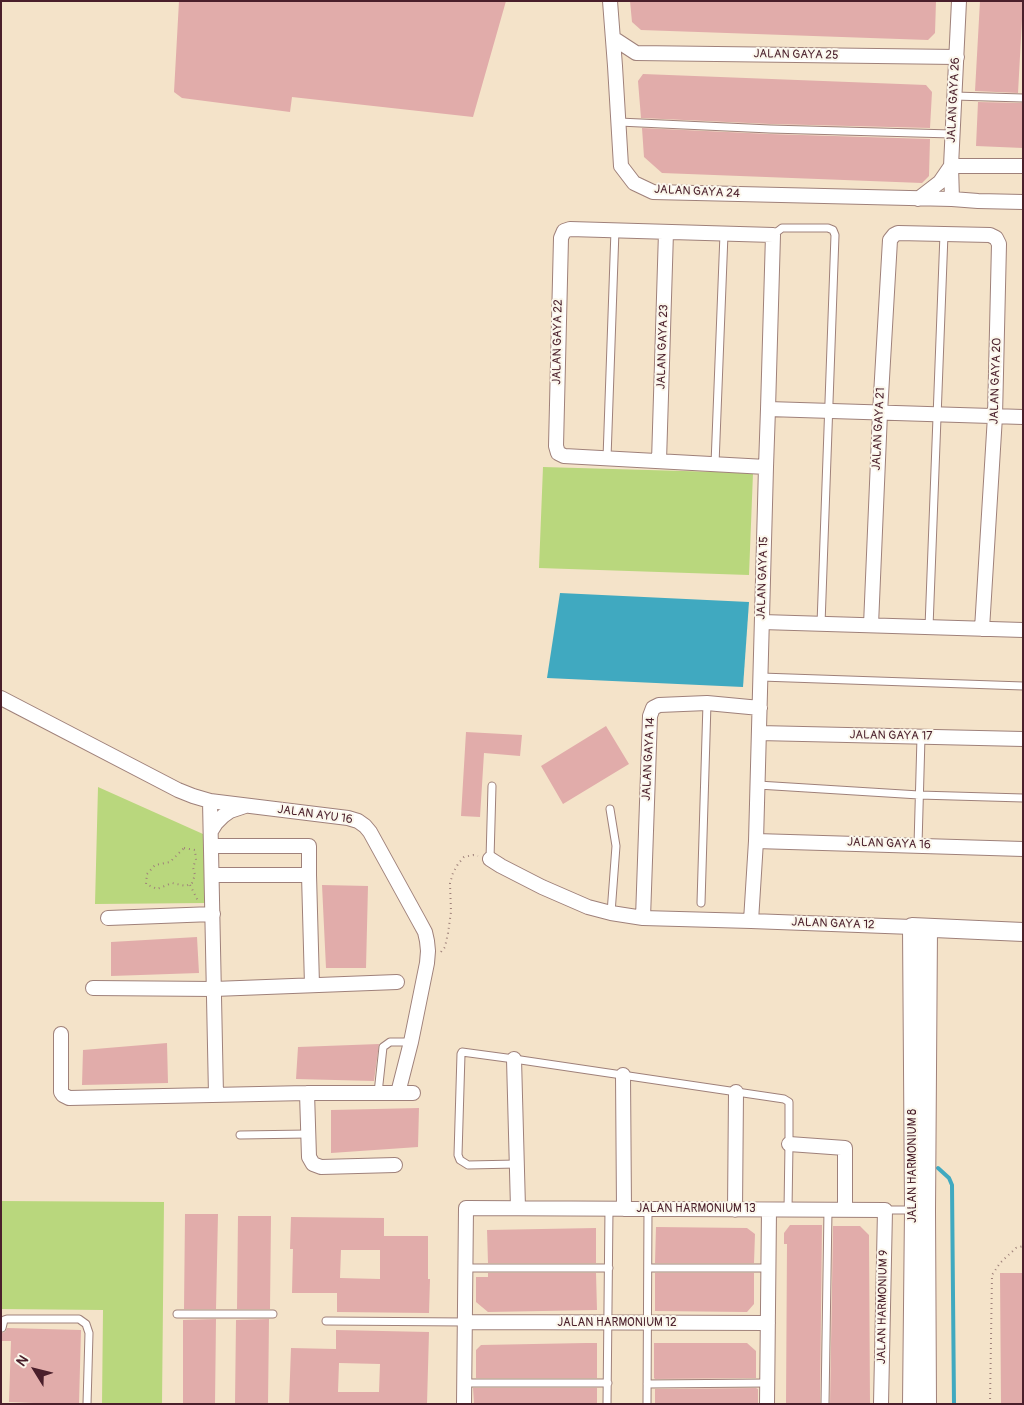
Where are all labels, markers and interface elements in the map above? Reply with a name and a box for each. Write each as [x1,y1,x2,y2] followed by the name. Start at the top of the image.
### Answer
[753,47,839,63] street label: JALAN GAYA 25
[945,57,963,143] street label: JALAN GAYA 26
[654,183,740,201] street label: JALAN GAYA 24
[550,299,566,385] street label: JALAN GAYA 22
[654,304,672,390] street label: JALAN GAYA 23
[987,337,1005,425] street label: JALAN GAYA 20
[870,387,888,471] street label: JALAN GAYA 21
[754,536,772,620] street label: JALAN GAYA 15
[640,717,658,801] street label: JALAN GAYA 14
[849,728,933,744] street label: JALAN GAYA 17
[276,803,354,827] street label: JALAN AYU 16
[847,835,931,853] street label: JALAN GAYA 16
[791,915,875,933] street label: JALAN GAYA 12
[906,1109,920,1223] street label: JALAN HARMONIUM 8
[636,1202,756,1216] street label: JALAN HARMONIUM 13
[875,1250,891,1364] street label: JALAN HARMONIUM 9
[557,1316,677,1330] street label: JALAN HARMONIUM 12
[10,1345,60,1395] north arrow
[13,1352,32,1370] text: N

